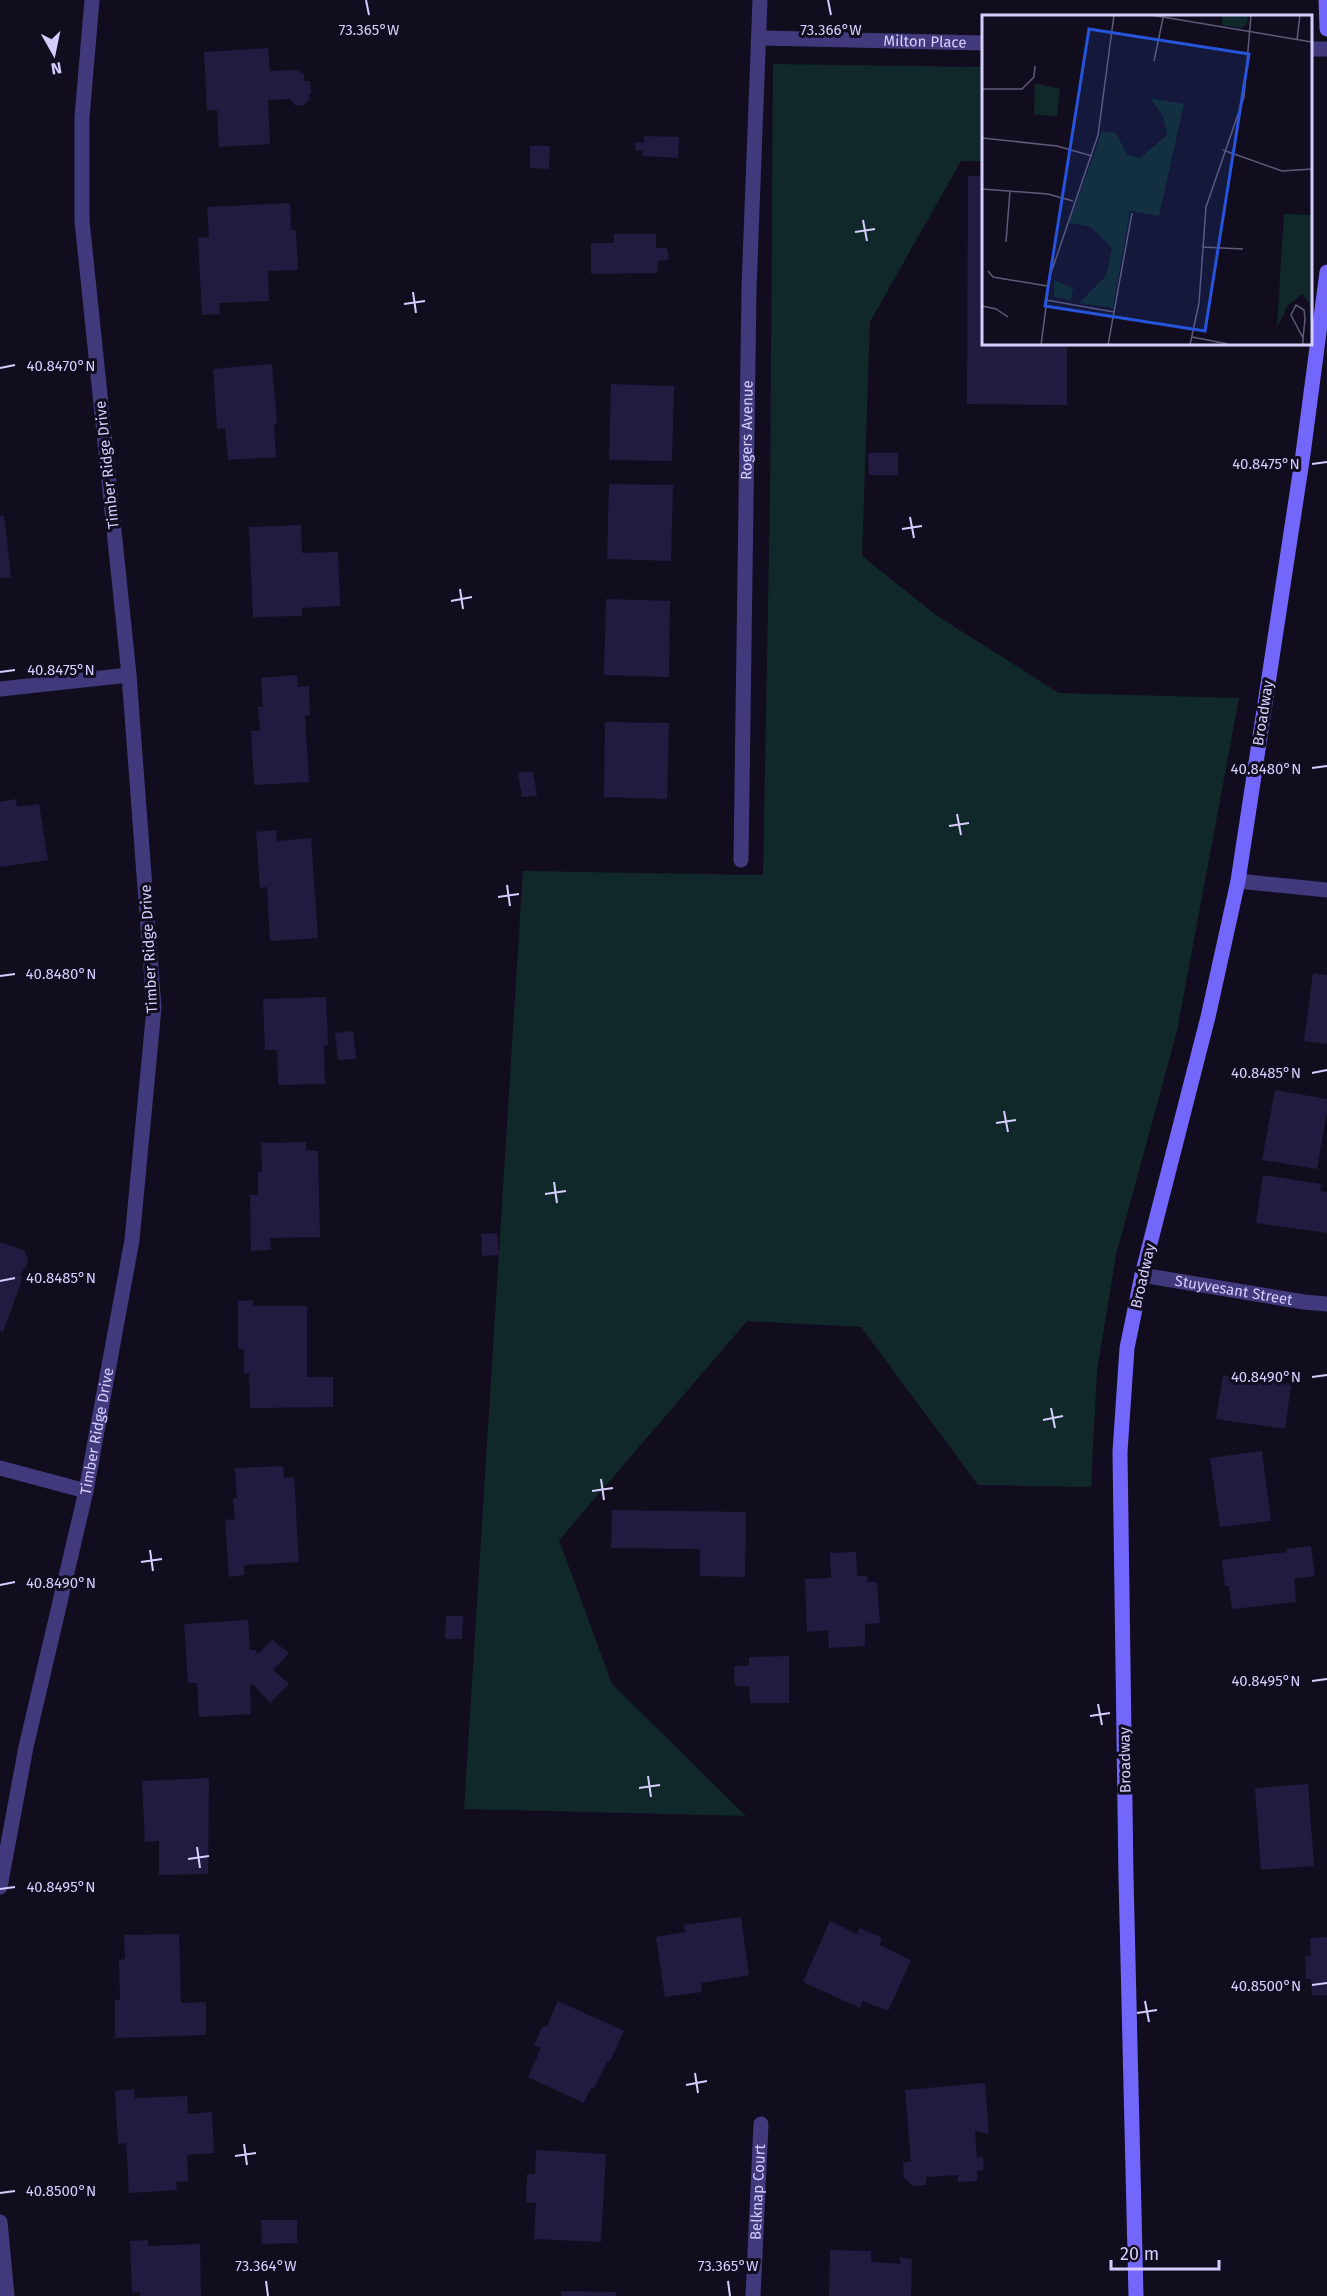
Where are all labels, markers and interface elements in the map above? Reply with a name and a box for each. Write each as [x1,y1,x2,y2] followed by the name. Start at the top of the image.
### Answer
[982,15,1312,345] inset map
[339,21,400,39] text: 73.365°W
[800,21,862,39] text: 73.366°W
[24,24,84,84] north arrow
[883,32,967,52] street label: Milton Place
[50,58,63,79] text: N
[27,357,95,375] text: 40.8470°N
[737,380,757,480] street label: Rogers Avenue
[91,400,123,530] street label: Timber Ridge Drive
[1232,455,1300,473] text: 40.8475°N
[27,661,95,679] text: 40.8475°N
[1249,678,1277,747] street label: Broadway
[1231,760,1301,778] text: 40.8480°N
[137,884,161,1014] street label: Timber Ridge Drive
[26,965,96,983] text: 40.8480°N
[1231,1064,1301,1082] text: 40.8485°N
[1127,1241,1159,1310] street label: Broadway
[26,1269,96,1287] text: 40.8485°N
[1173,1272,1295,1309] street label: Stuyvesant Street
[76,1366,117,1496] street label: Timber Ridge Drive
[1231,1368,1301,1386] text: 40.8490°N
[26,1574,96,1592] text: 40.8490°N
[1231,1672,1301,1690] text: 40.8495°N
[1115,1726,1135,1793] street label: Broadway
[26,1878,96,1896] text: 40.8495°N
[1231,1977,1301,1995] text: 40.8500°N
[747,2143,769,2241] street label: Belknap Court
[26,2182,96,2200] text: 40.8500°N
[1111,2233,1219,2271] scale bar
[1120,2243,1159,2265] text: 20 m
[235,2257,297,2275] text: 73.364°W
[698,2257,759,2275] text: 73.365°W

